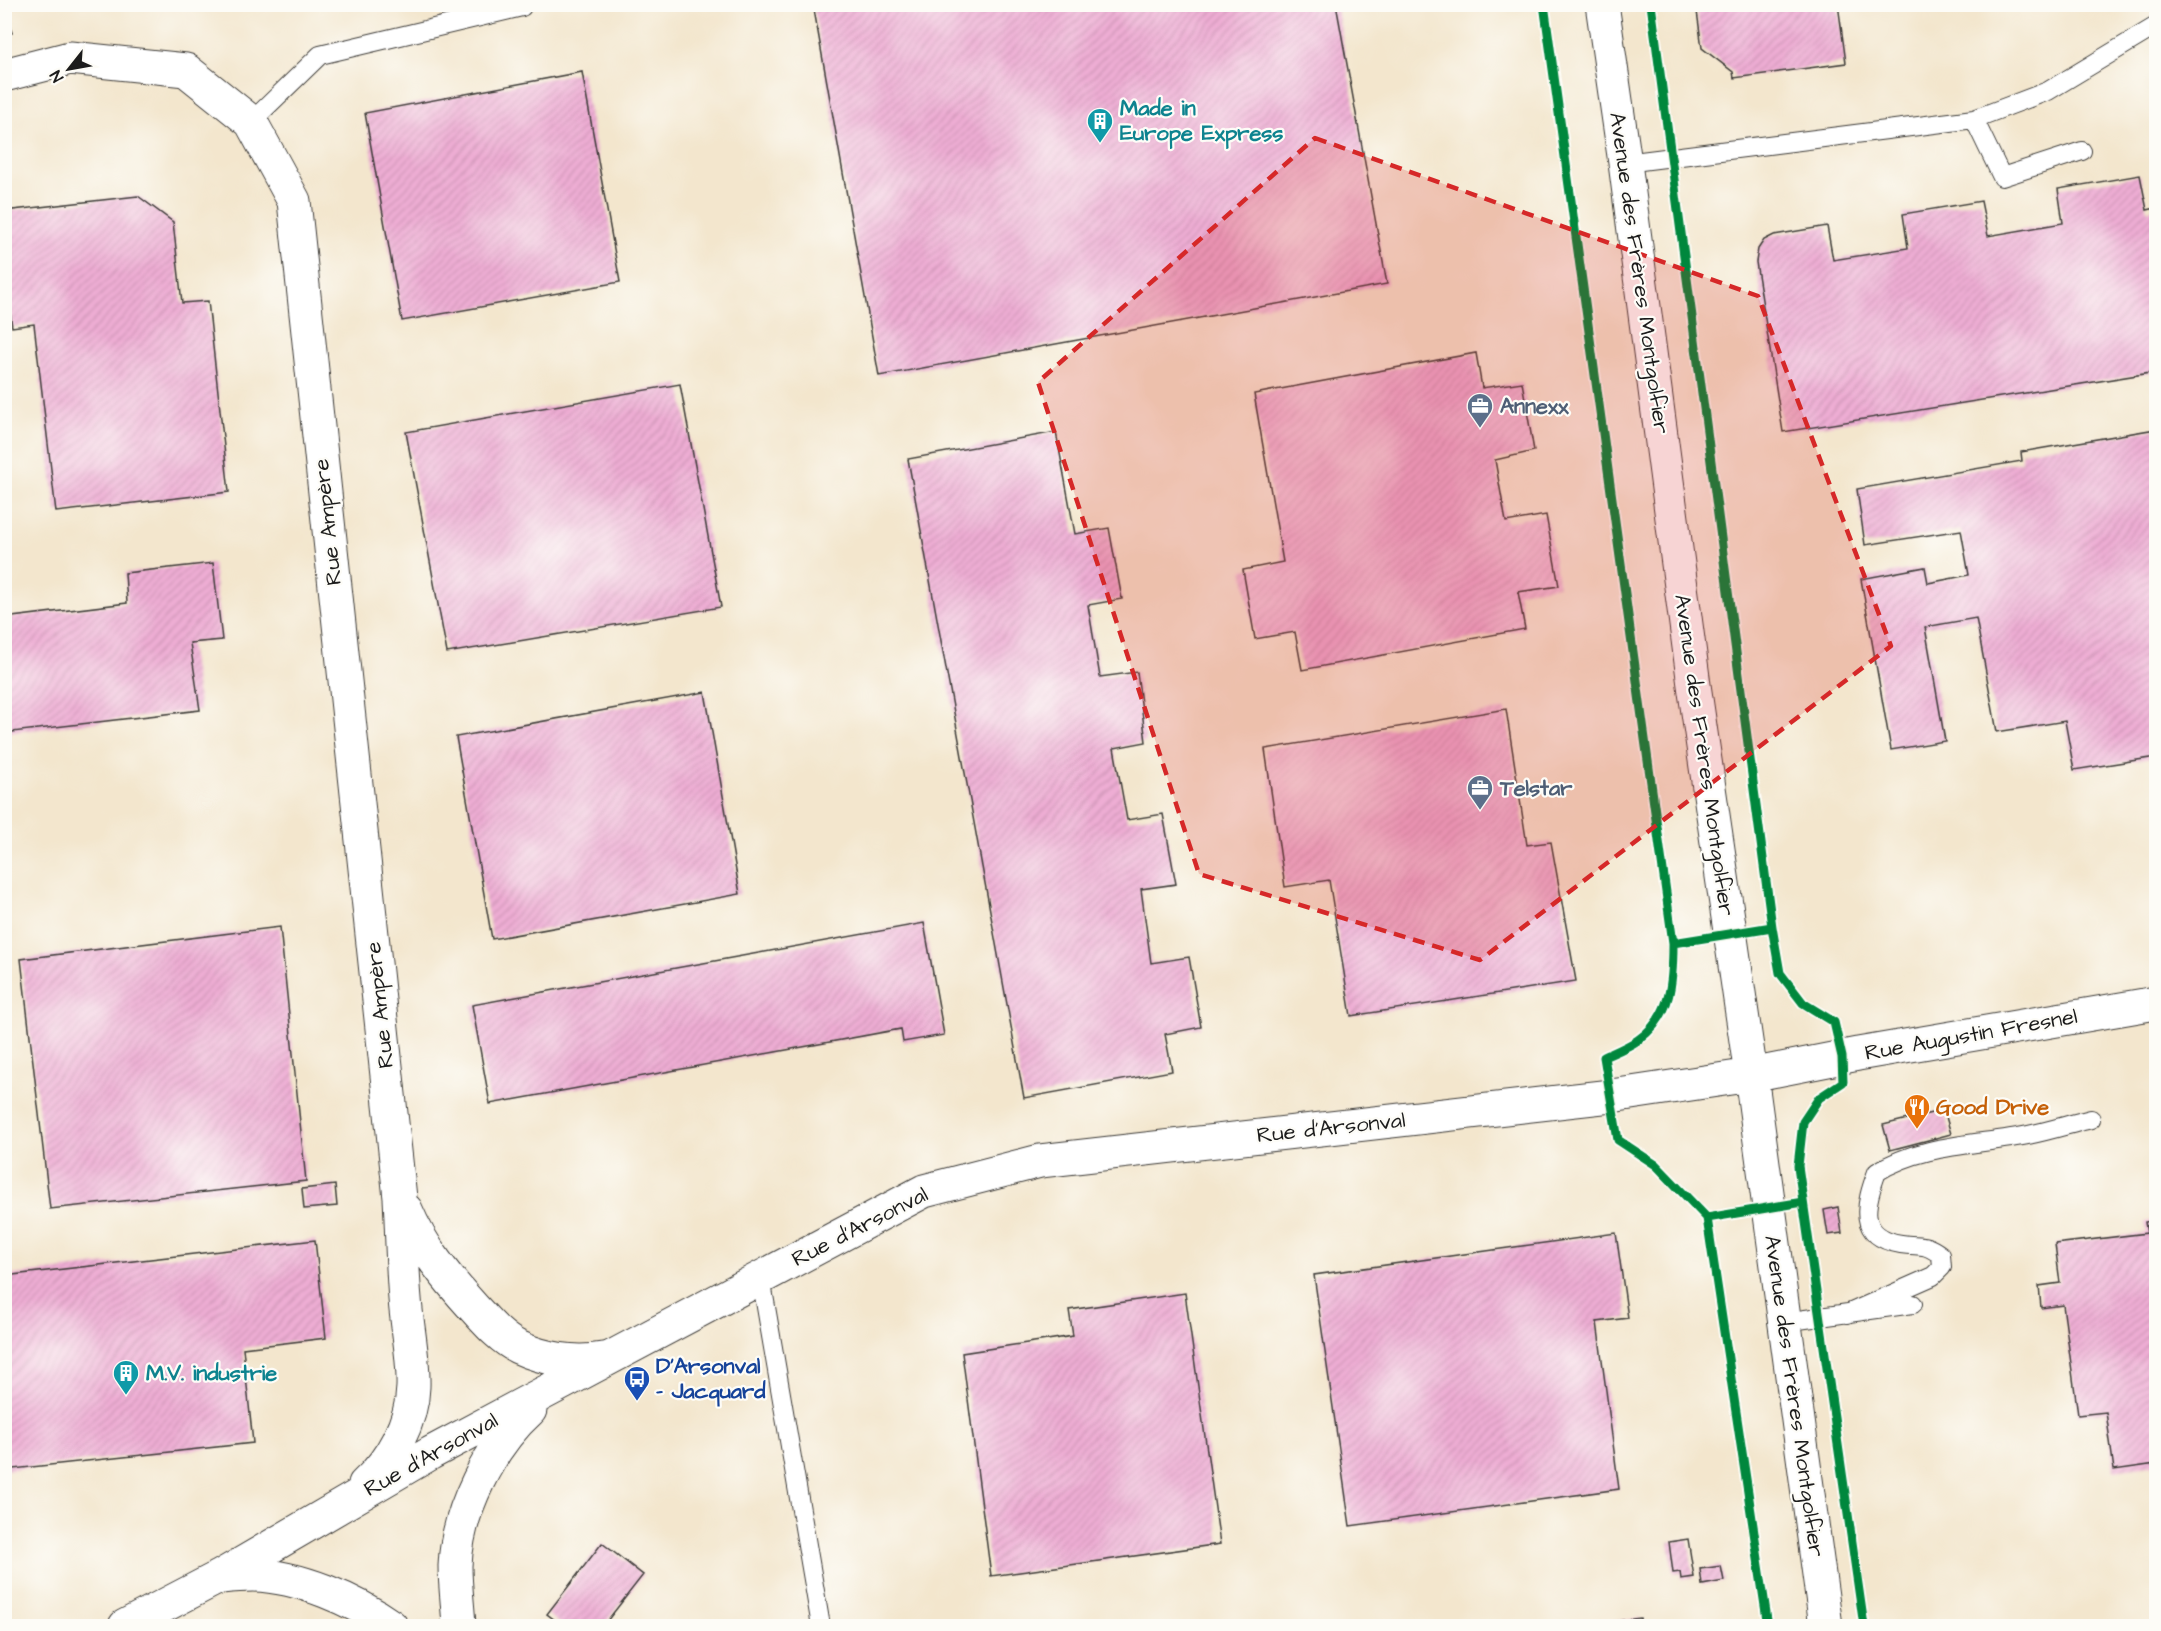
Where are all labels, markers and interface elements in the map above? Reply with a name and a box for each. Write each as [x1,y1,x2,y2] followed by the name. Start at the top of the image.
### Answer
[39,39,99,99] north arrow
[45,66,69,86] text: N
[1120,93,1283,149] place label: Made in Europe Express
[1085,106,1115,144] building icon: Made in Europe Express
[1600,110,1677,436] street label: Avenue des Frères Montgolfier
[1465,391,1495,429] office icon: Annexx
[1500,391,1569,422] place label: Annexx
[306,457,350,587] street label: Rue Ampère
[1665,592,1742,918] street label: Avenue des Frères Montgolfier
[1465,773,1495,811] office icon: Telstar
[1499,773,1573,804] place label: Telstar
[358,940,402,1070] street label: Rue Ampère
[1862,1001,2080,1070] street label: Rue Augustin Fresnel
[1902,1092,1932,1130] restaurant icon: Good Drive
[1936,1092,2049,1123] place label: Good Drive
[1255,1105,1407,1151] street label: Rue d'Arsonval
[787,1179,933,1275] street label: Rue d'Arsonval
[1755,1233,1832,1559] street label: Avenue des Frères Montgolfier
[656,1351,766,1407] place label: D'Arsonval - Jacquard
[111,1358,141,1396] building icon: M.V. industrie
[146,1358,277,1389] place label: M.V. industrie
[622,1364,652,1402] bus stop icon: D'Arsonval - Jacquard
[358,1405,504,1505] street label: Rue d'Arsonval

